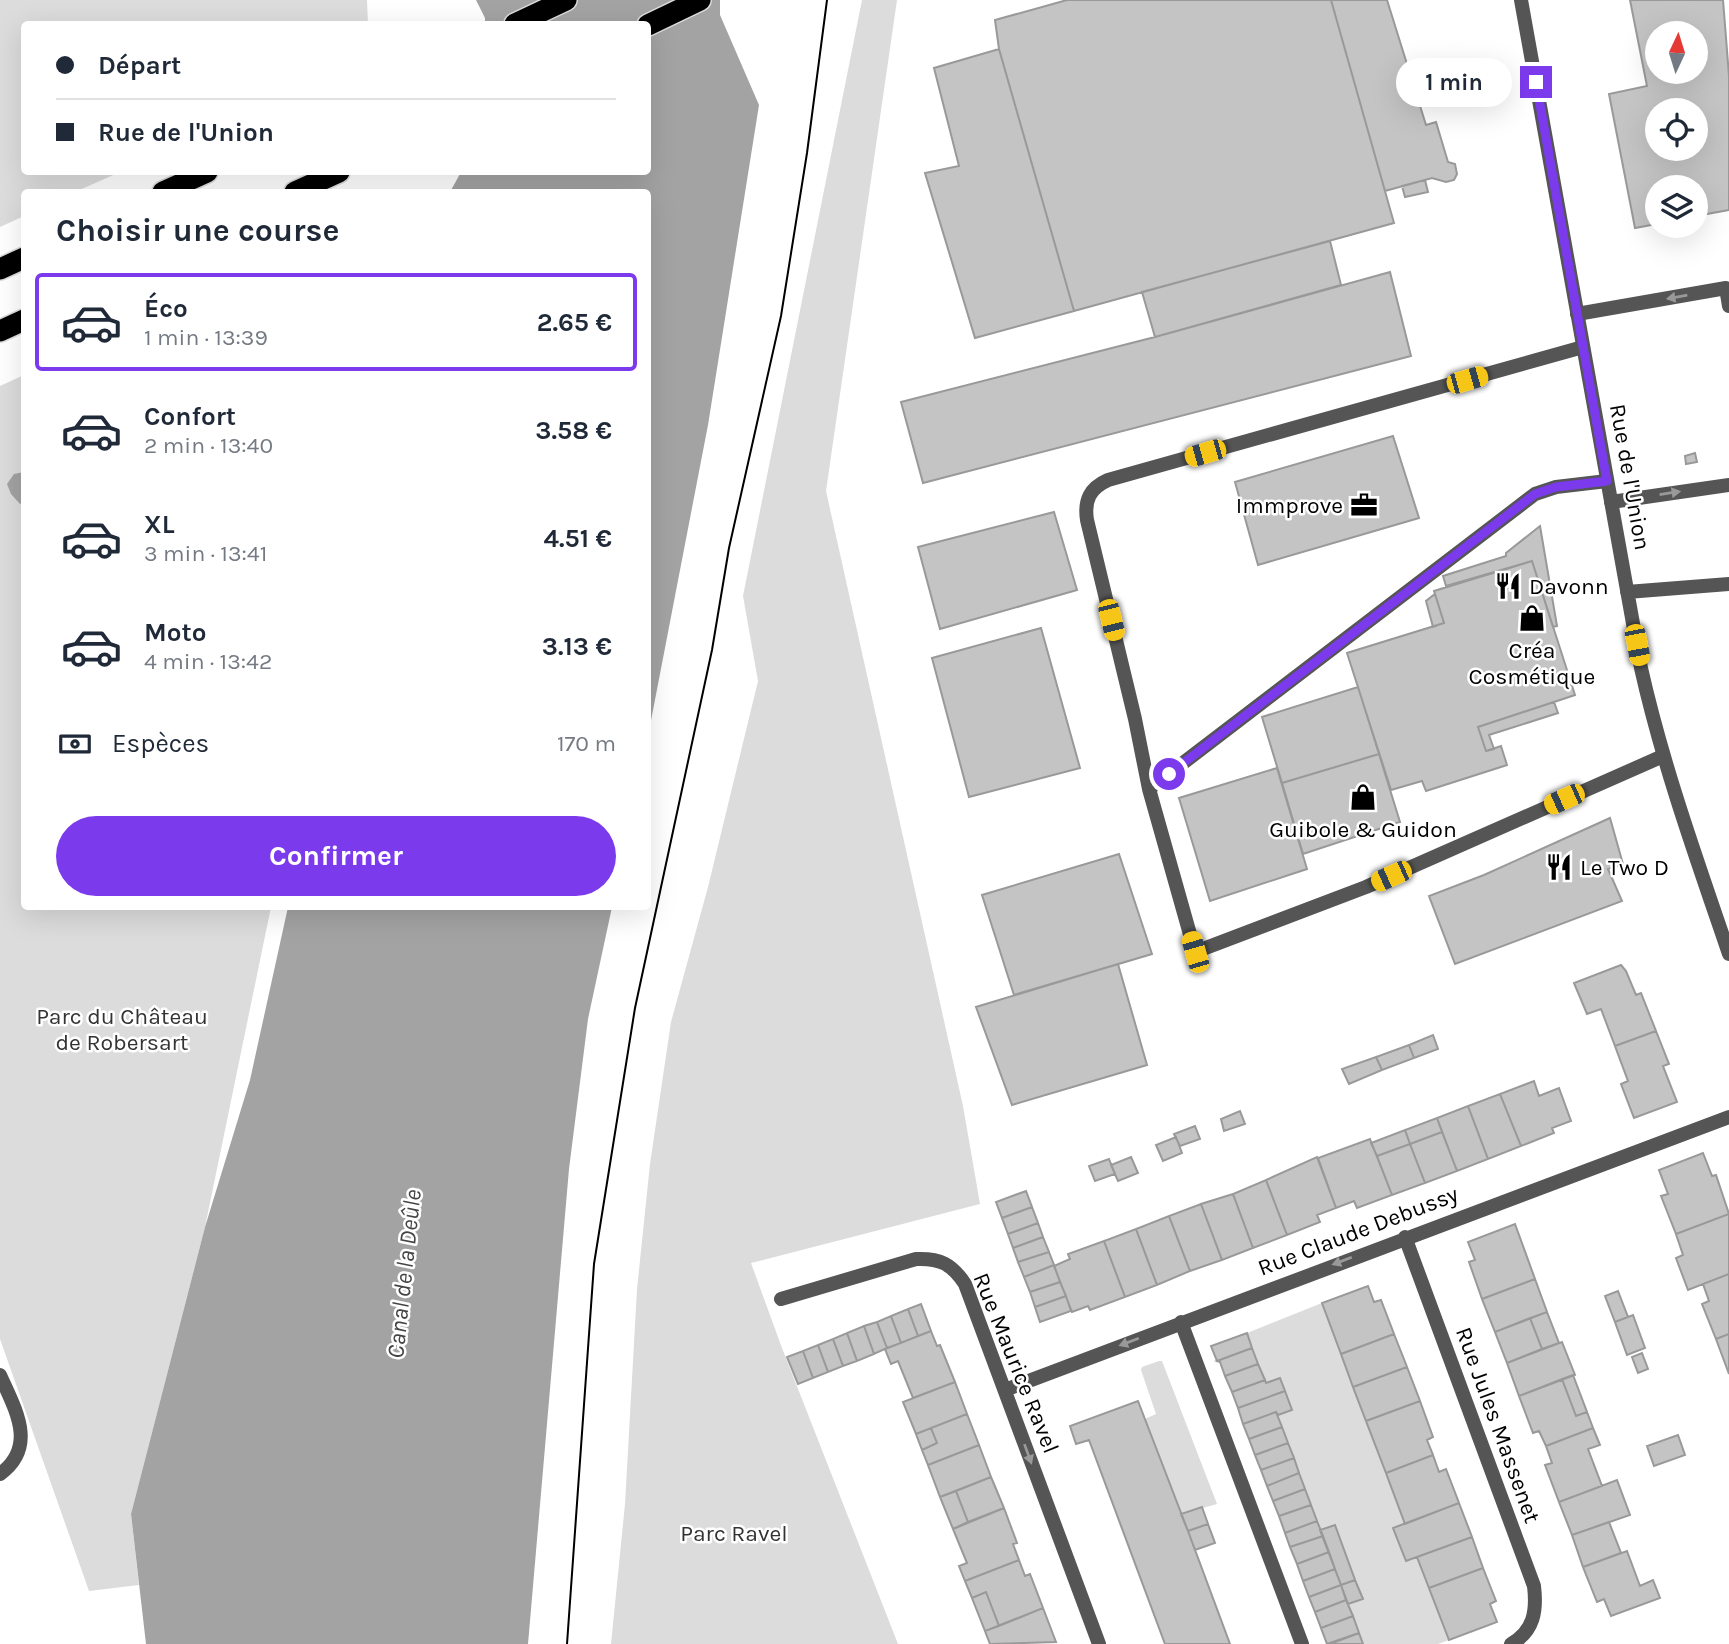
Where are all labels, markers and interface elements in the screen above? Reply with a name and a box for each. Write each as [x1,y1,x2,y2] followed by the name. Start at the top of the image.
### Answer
[1645,21,1708,84] north arrow
[1645,21,1708,238] map controls
[98,50,181,81] text: Départ
[1396,57,1512,106] callout: 1 min
[1520,66,1552,98] route end
[1425,69,1483,96] text: 1 min
[1645,98,1708,161] button: locate
[98,117,274,148] text: Rue de l'Union
[1645,175,1708,238] button: layers
[56,212,339,249] text: Choisir une course
[60,291,123,354] icon: car
[1666,292,1688,303] one-way arrow
[144,293,188,324] text: Éco
[537,307,612,338] text: 2.65 €
[144,324,268,351] text: 1 min · 13:39
[1444,364,1491,396] car
[60,399,123,462] icon: car
[144,401,236,432] text: Confort
[1604,402,1656,552] street label: Rue de l'Union
[535,415,612,446] text: 3.58 €
[144,432,273,459] text: 2 min · 13:40
[1182,437,1229,469] car
[1659,488,1681,499] one-way arrow
[1349,490,1379,520] office icon: Immprove
[1236,492,1343,519] place label: Immprove
[60,507,123,570] icon: car
[144,509,175,540] text: XL
[543,523,612,554] text: 4.51 €
[144,540,267,567] text: 3 min · 13:41
[1493,571,1523,601] restaurant icon: Davonn
[1529,573,1609,600] place label: Davonn
[1096,597,1127,643] car
[1517,603,1547,633] shop icon: Créa Cosmétique
[60,615,123,678] icon: car
[144,617,206,648] text: Moto
[1623,622,1652,668] car
[542,631,612,662] text: 3.13 €
[1469,637,1595,690] place label: Créa Cosmétique
[144,648,272,675] text: 4 min · 13:42
[56,725,94,763] icon: cash
[112,728,209,759] text: Espèces
[557,730,616,757] text: 170 m
[1153,758,1185,790] route start
[1541,781,1588,817] car
[1348,782,1378,812] shop icon: Guibole & Guidon
[56,816,616,896] button: Confirmer
[1269,816,1457,843] place label: Guibole & Guidon
[1544,852,1574,882] restaurant icon: Le Two D
[1580,854,1669,881] place label: Le Two D
[1368,858,1415,894] car
[1180,929,1211,975] car
[36,1003,208,1056] park label: Parc du Château de Robersart
[1254,1180,1462,1282] street label: Rue Claude Debussy
[381,1188,427,1360] water label: Canal de la Deûle
[1331,1256,1352,1267] one-way arrow
[967,1269,1065,1457] street label: Rue Maurice Ravel
[1450,1323,1546,1527] street label: Rue Jules Massenet
[1118,1337,1139,1348] one-way arrow
[1023,1443,1034,1464] one-way arrow
[680,1520,788,1547] park label: Parc Ravel

